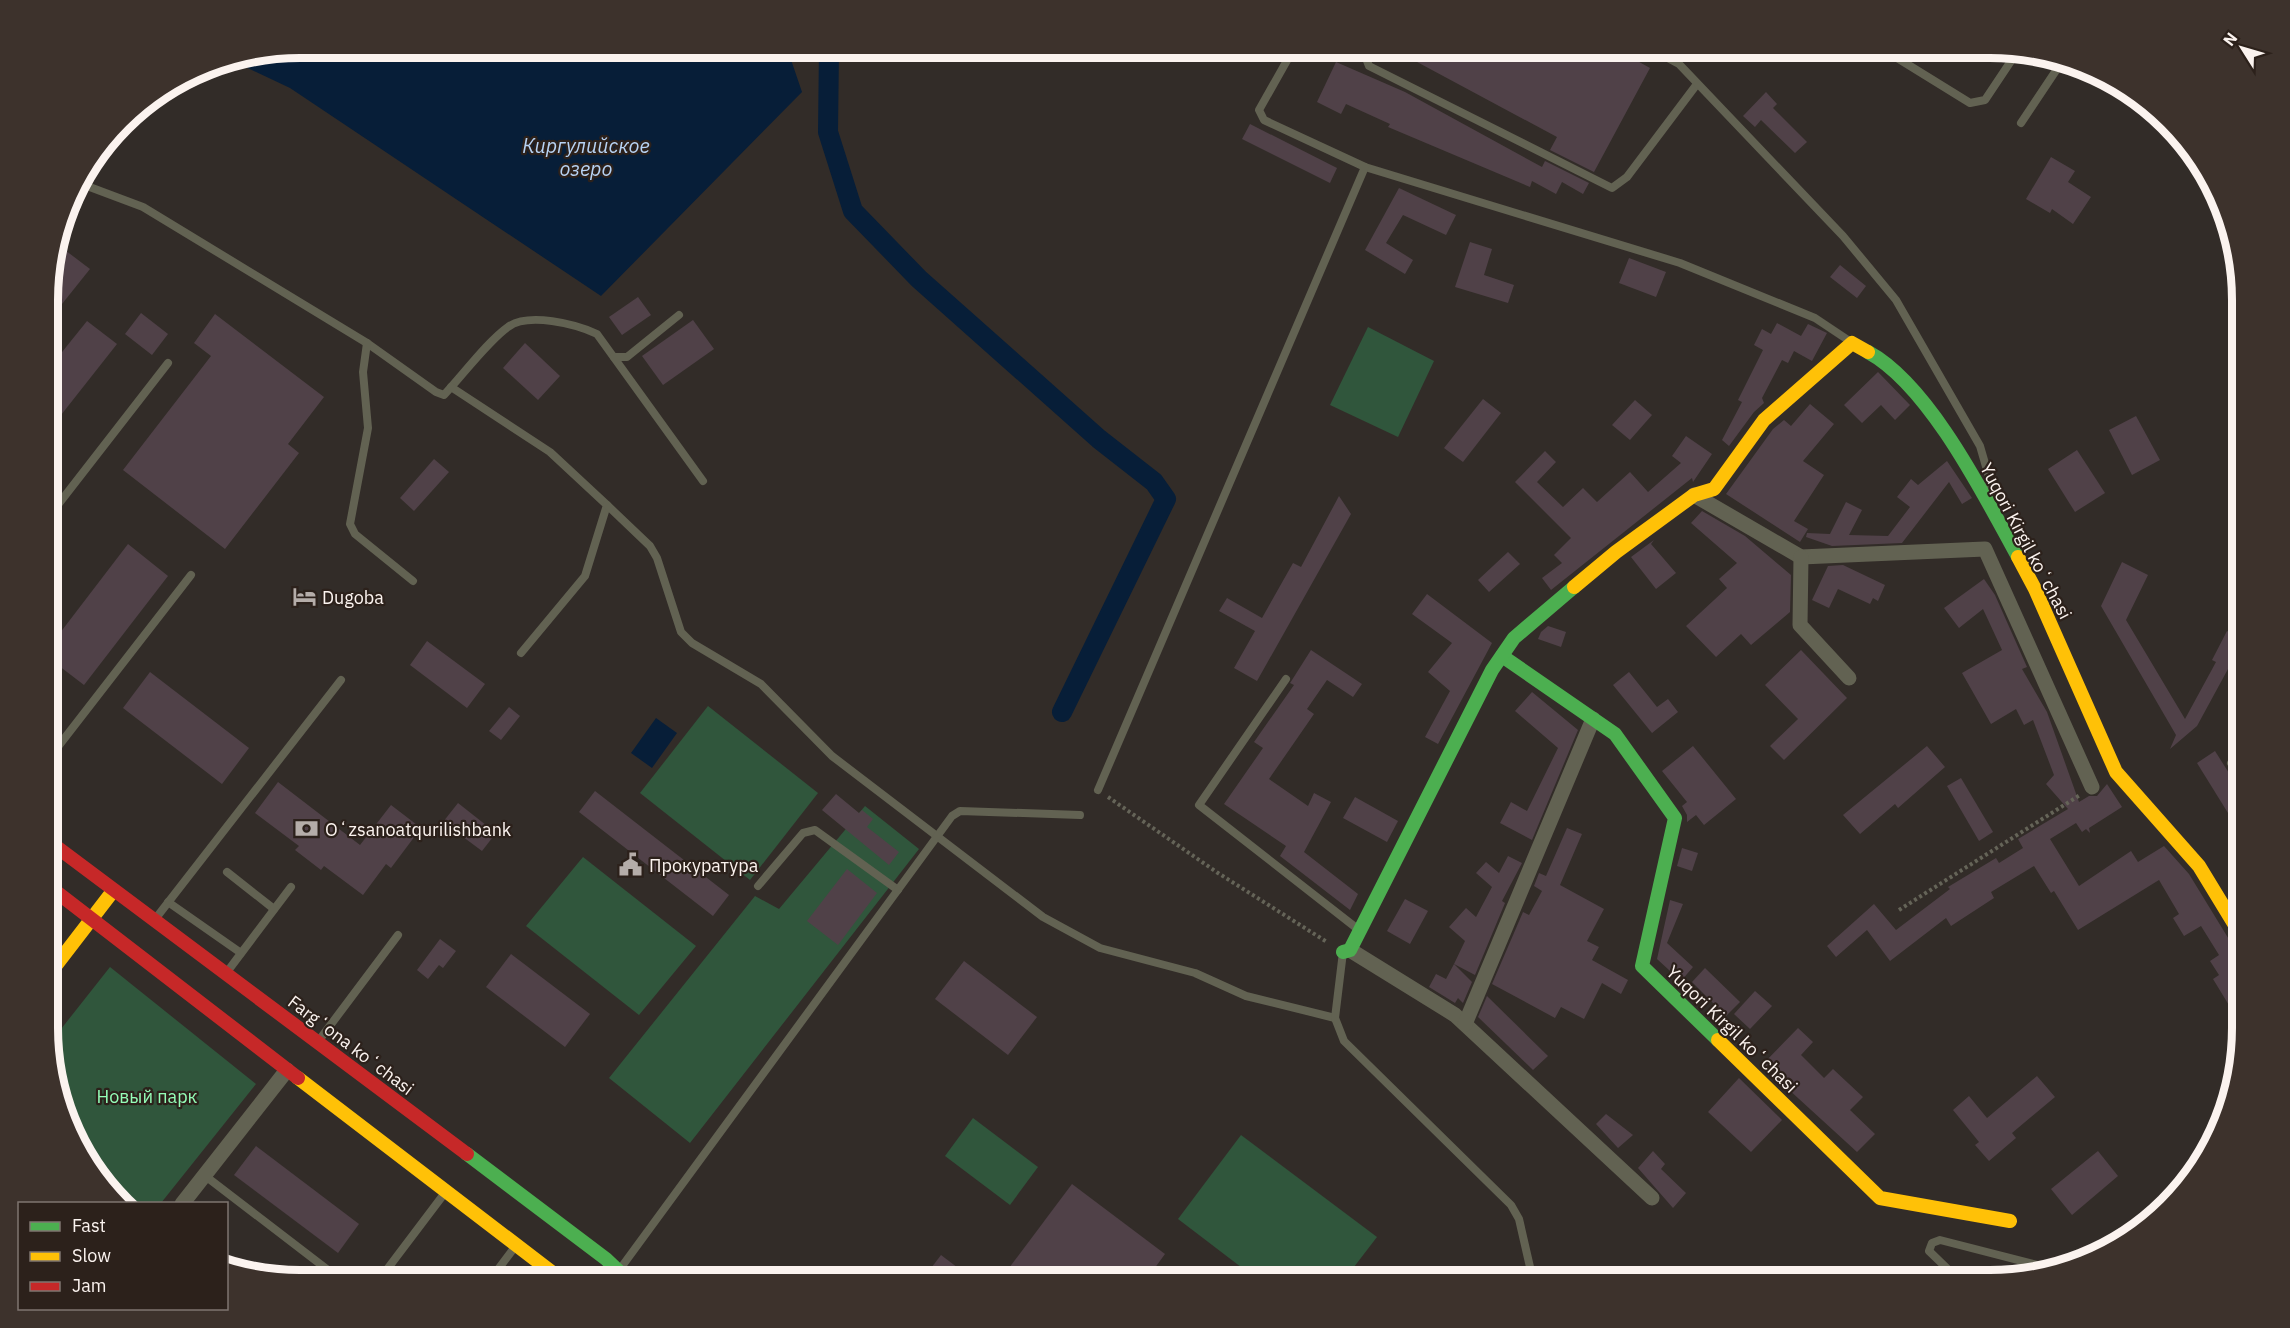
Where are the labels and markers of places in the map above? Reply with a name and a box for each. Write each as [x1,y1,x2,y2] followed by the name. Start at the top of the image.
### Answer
[291,584,317,610] hotel icon: Dugoba
[322,586,384,609] place label: Dugoba
[294,816,320,842] bank icon: Oʻzsanoatqurilishbank
[325,818,512,841] place label: Oʻzsanoatqurilishbank
[618,852,644,878] public building icon: Прокуратура
[649,854,759,877] place label: Прокуратура

